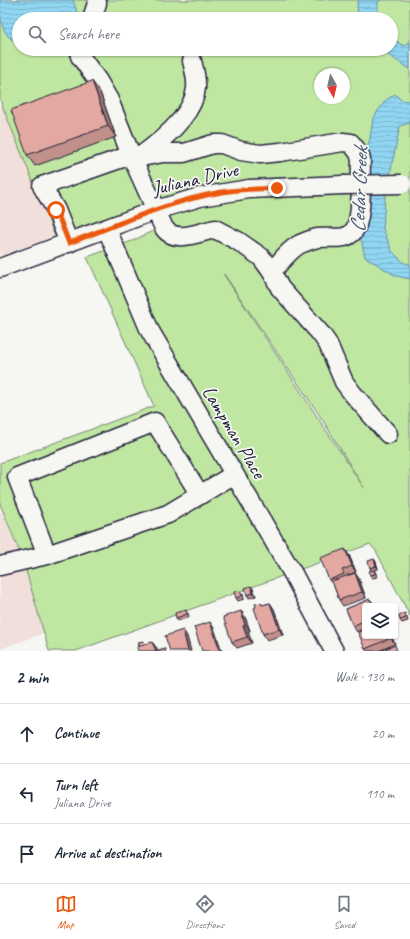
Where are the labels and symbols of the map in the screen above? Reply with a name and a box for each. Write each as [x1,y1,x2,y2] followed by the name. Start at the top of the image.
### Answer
[314,68,350,104] north arrow
[345,144,374,233] water label: Cedar Creek
[149,157,242,201] street label: Juliana Drive
[268,179,286,197] route end
[47,201,65,219] route start
[197,381,272,484] street label: Lampman Place

